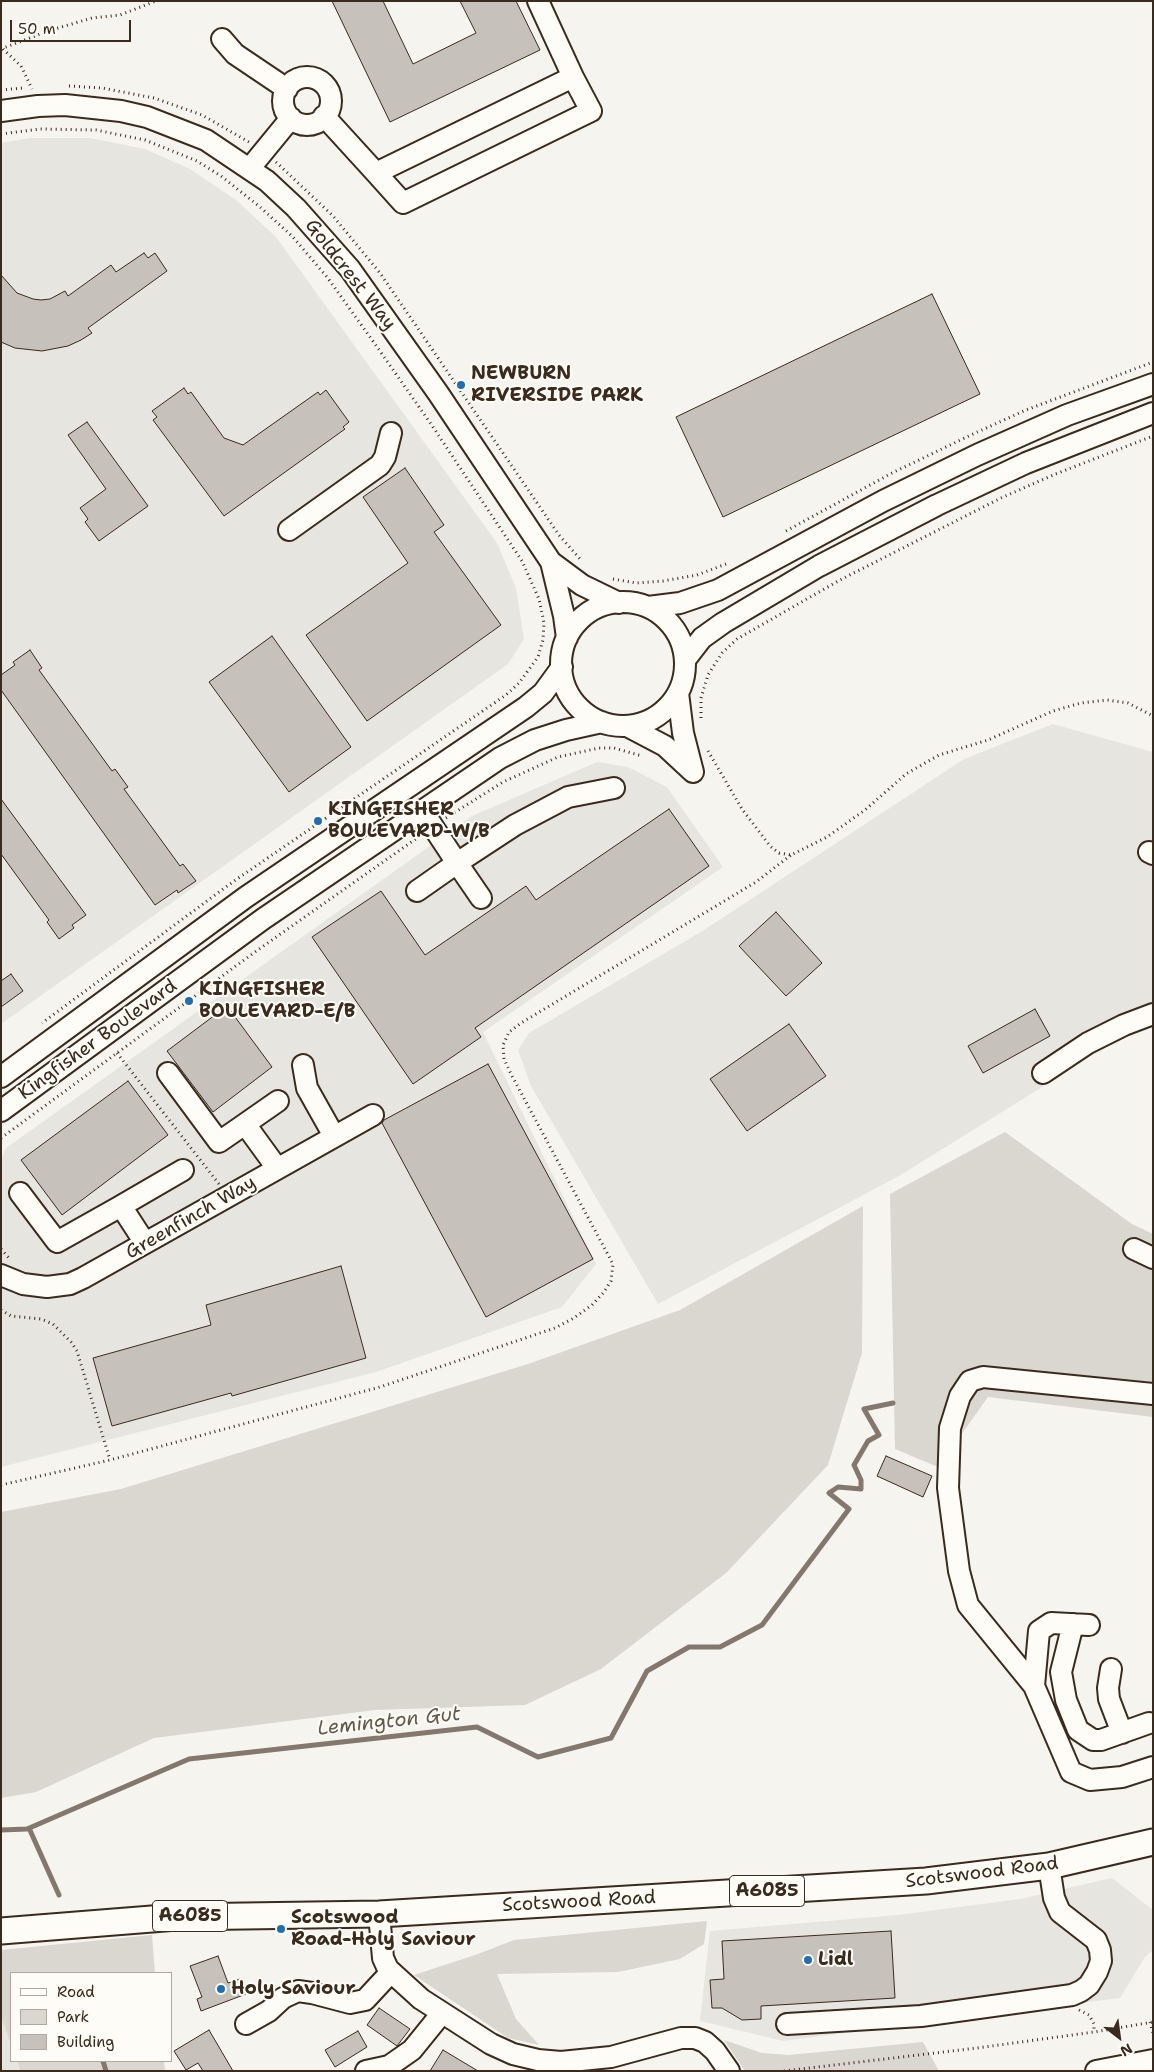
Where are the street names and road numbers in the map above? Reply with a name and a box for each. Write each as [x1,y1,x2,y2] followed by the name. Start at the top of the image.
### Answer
[300,215,400,335] street label: Goldcrest Way
[14,975,182,1105] street label: Kingfisher Boulevard
[122,1171,260,1265] street label: Greenfinch Way
[904,1852,1060,1894] street label: Scotswood Road
[730,1875,804,1906] road number: A6085
[502,1887,656,1917] street label: Scotswood Road
[152,1900,228,1932] road number: A6085

